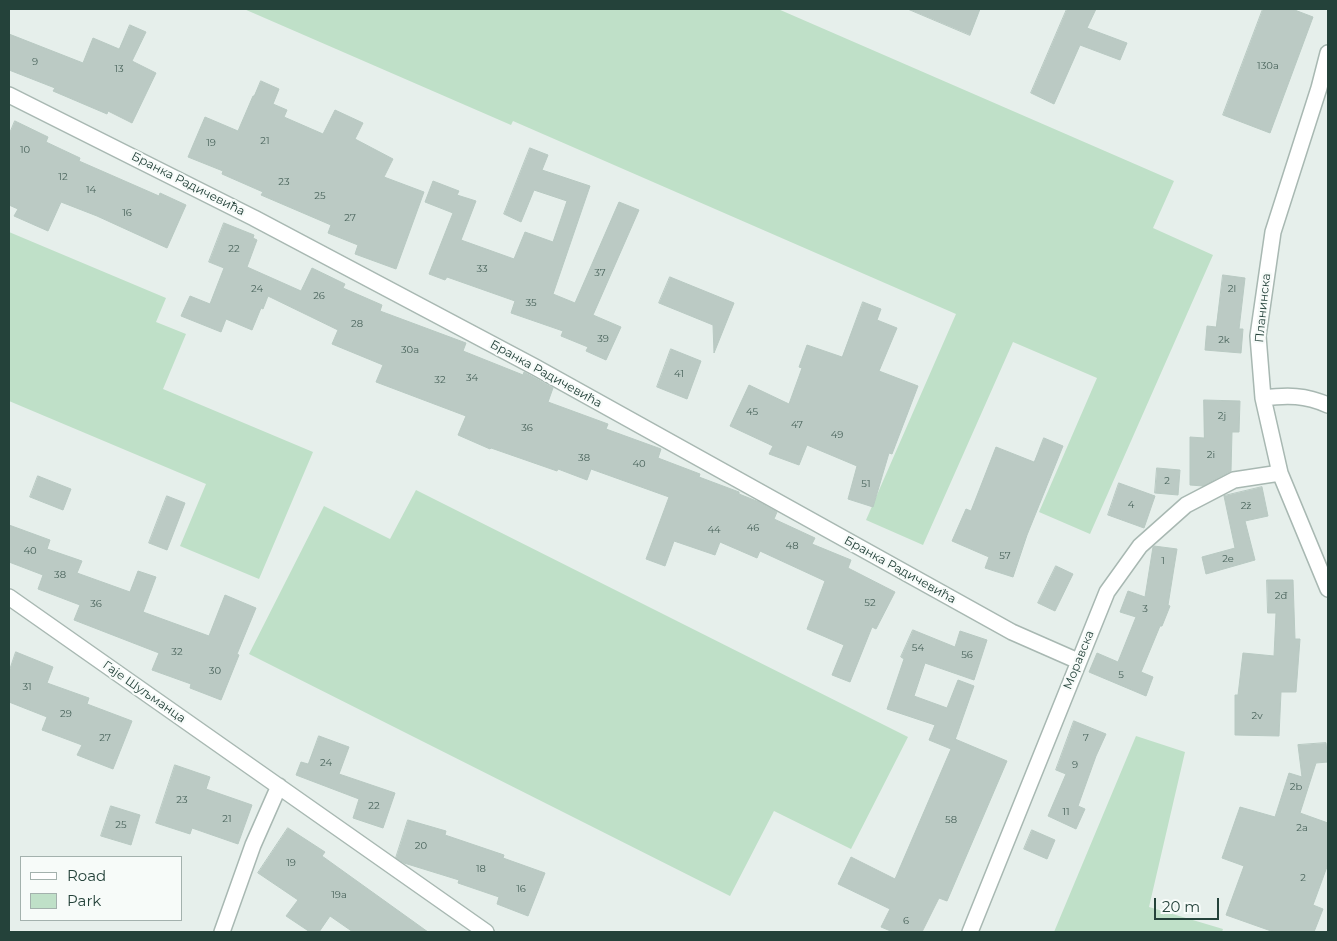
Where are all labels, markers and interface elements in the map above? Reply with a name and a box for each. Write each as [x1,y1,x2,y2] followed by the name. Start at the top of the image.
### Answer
[32,56,38,68] house number: 9
[1257,60,1279,72] house number: 130a
[114,63,124,75] house number: 13
[260,135,270,147] house number: 21
[206,137,216,149] house number: 19
[20,144,30,156] house number: 10
[129,149,247,219] street label: Бранка Радичевића
[58,171,68,183] house number: 12
[278,176,290,188] house number: 23
[86,184,96,196] house number: 14
[314,190,326,202] house number: 25
[122,207,132,219] house number: 16
[344,212,356,224] house number: 27
[228,243,240,255] house number: 22
[476,263,488,275] house number: 33
[594,267,606,279] house number: 37
[1252,273,1274,343] street label: Планинска
[251,283,263,295] house number: 24
[1228,283,1236,295] house number: 2l
[313,290,325,302] house number: 26
[525,297,537,309] house number: 35
[351,318,363,330] house number: 28
[597,333,609,345] house number: 39
[1218,334,1230,346] house number: 2k
[488,337,604,411] street label: Бранка Радичевића
[401,344,419,356] house number: 30a
[674,368,684,380] house number: 41
[466,372,478,384] house number: 34
[434,374,446,386] house number: 32
[746,406,758,418] house number: 45
[1218,410,1226,422] house number: 2j
[791,419,803,431] house number: 47
[521,422,533,434] house number: 36
[831,429,843,441] house number: 49
[1207,449,1215,461] house number: 2i
[578,452,590,464] house number: 38
[632,458,646,470] house number: 40
[1164,475,1170,487] house number: 2
[861,478,871,490] house number: 51
[1128,499,1134,511] house number: 4
[1241,500,1251,512] house number: 2ž
[747,522,759,534] house number: 46
[707,524,721,536] house number: 44
[842,533,958,607] street label: Бранка Радичевића
[785,540,799,552] house number: 48
[23,545,37,557] house number: 40
[999,550,1011,562] house number: 57
[1222,553,1234,565] house number: 2e
[1161,555,1165,567] house number: 1
[54,569,66,581] house number: 38
[1275,590,1287,602] house number: 2đ
[864,597,876,609] house number: 52
[90,598,102,610] house number: 36
[1142,603,1148,615] house number: 3
[1061,628,1097,692] street label: Моравска
[912,642,924,654] house number: 54
[171,646,183,658] house number: 32
[961,649,973,661] house number: 56
[100,658,188,726] street label: Гаје Шуљманца
[209,665,221,677] house number: 30
[1118,669,1124,681] house number: 5
[22,681,32,693] house number: 31
[60,708,72,720] house number: 29
[1251,710,1263,722] house number: 2v
[99,732,111,744] house number: 27
[1083,732,1089,744] house number: 7
[320,757,332,769] house number: 24
[1072,759,1078,771] house number: 9
[1290,781,1302,793] house number: 2b
[176,794,188,806] house number: 23
[368,800,380,812] house number: 22
[1062,806,1070,818] house number: 11
[222,813,232,825] house number: 21
[945,814,957,826] house number: 58
[115,819,127,831] house number: 25
[1296,822,1308,834] house number: 2a
[415,840,427,852] house number: 20
[20,856,182,921] legend
[286,857,296,869] house number: 19
[476,863,486,875] house number: 18
[67,866,106,885] text: Road
[1300,872,1306,884] house number: 2
[516,883,526,895] house number: 16
[1157,888,1222,920] scale bar
[331,889,347,901] house number: 19a
[67,891,101,910] text: Park
[1162,897,1200,916] text: 20 m
[903,915,909,927] house number: 6

